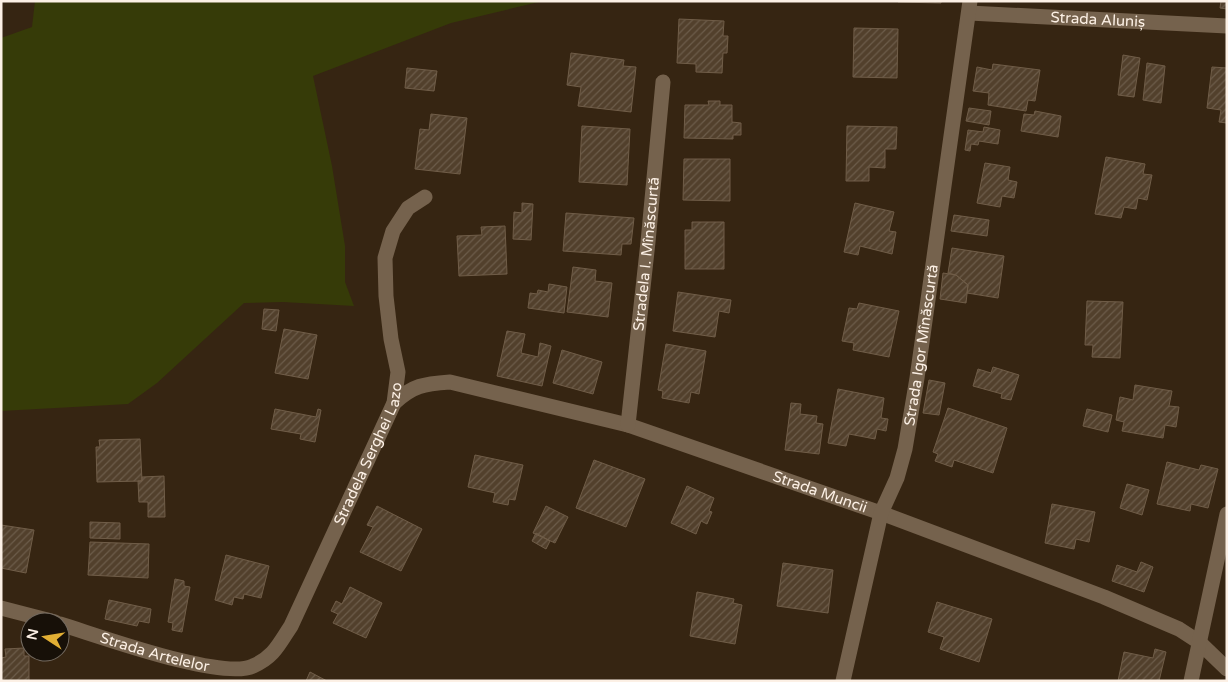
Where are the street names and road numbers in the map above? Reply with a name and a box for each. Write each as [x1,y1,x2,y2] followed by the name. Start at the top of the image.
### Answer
[1050,8,1146,31] street label: Strada Aluniș
[629,176,663,332] street label: Stradela I. Mînăscurtă
[900,263,942,427] street label: Strada Igor Mînăscurtă
[330,381,406,528] street label: Stradela Serghei Lazo
[770,467,870,517] street label: Strada Muncii
[98,628,211,675] street label: Strada Artelelor

